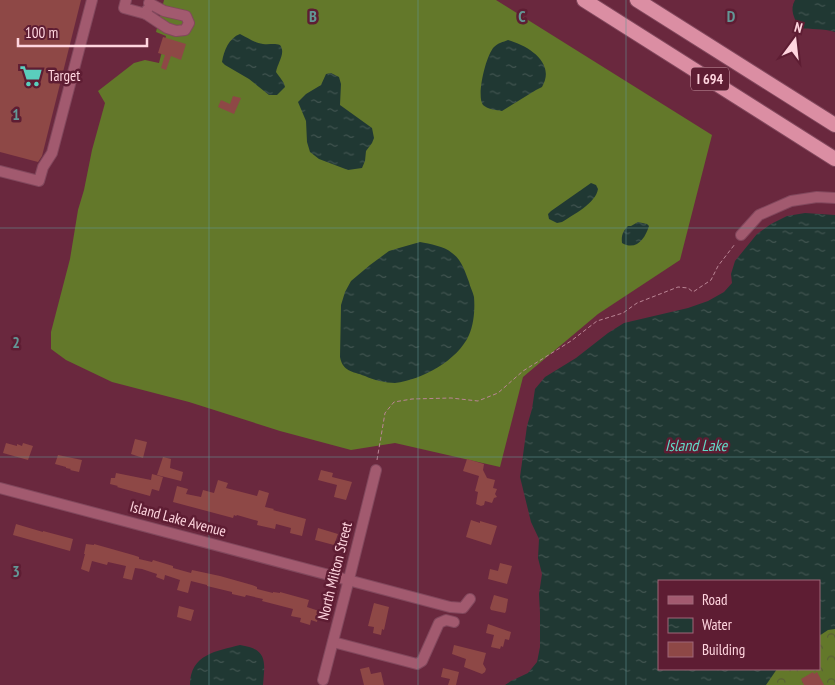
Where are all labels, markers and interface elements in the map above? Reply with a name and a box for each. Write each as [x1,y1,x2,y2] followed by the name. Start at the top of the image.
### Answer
[309,6,317,26] text: B
[518,6,526,26] text: C
[727,6,736,26] text: D
[18,15,146,47] scale bar
[770,15,820,65] north arrow
[792,18,804,37] text: N
[25,23,58,42] text: 100 m
[18,63,44,89] supermarket icon: Target
[48,66,80,85] place label: Target
[691,68,729,90] road number: I 694
[12,104,20,124] text: 1
[12,332,20,352] text: 2
[665,435,728,455] water label: Island Lake
[128,497,228,540] street label: Island Lake Avenue
[313,520,356,622] street label: North Milton Street
[12,561,20,581] text: 3
[658,580,820,670] legend
[702,590,728,609] text: Road
[702,615,733,634] text: Water
[702,640,745,659] text: Building

